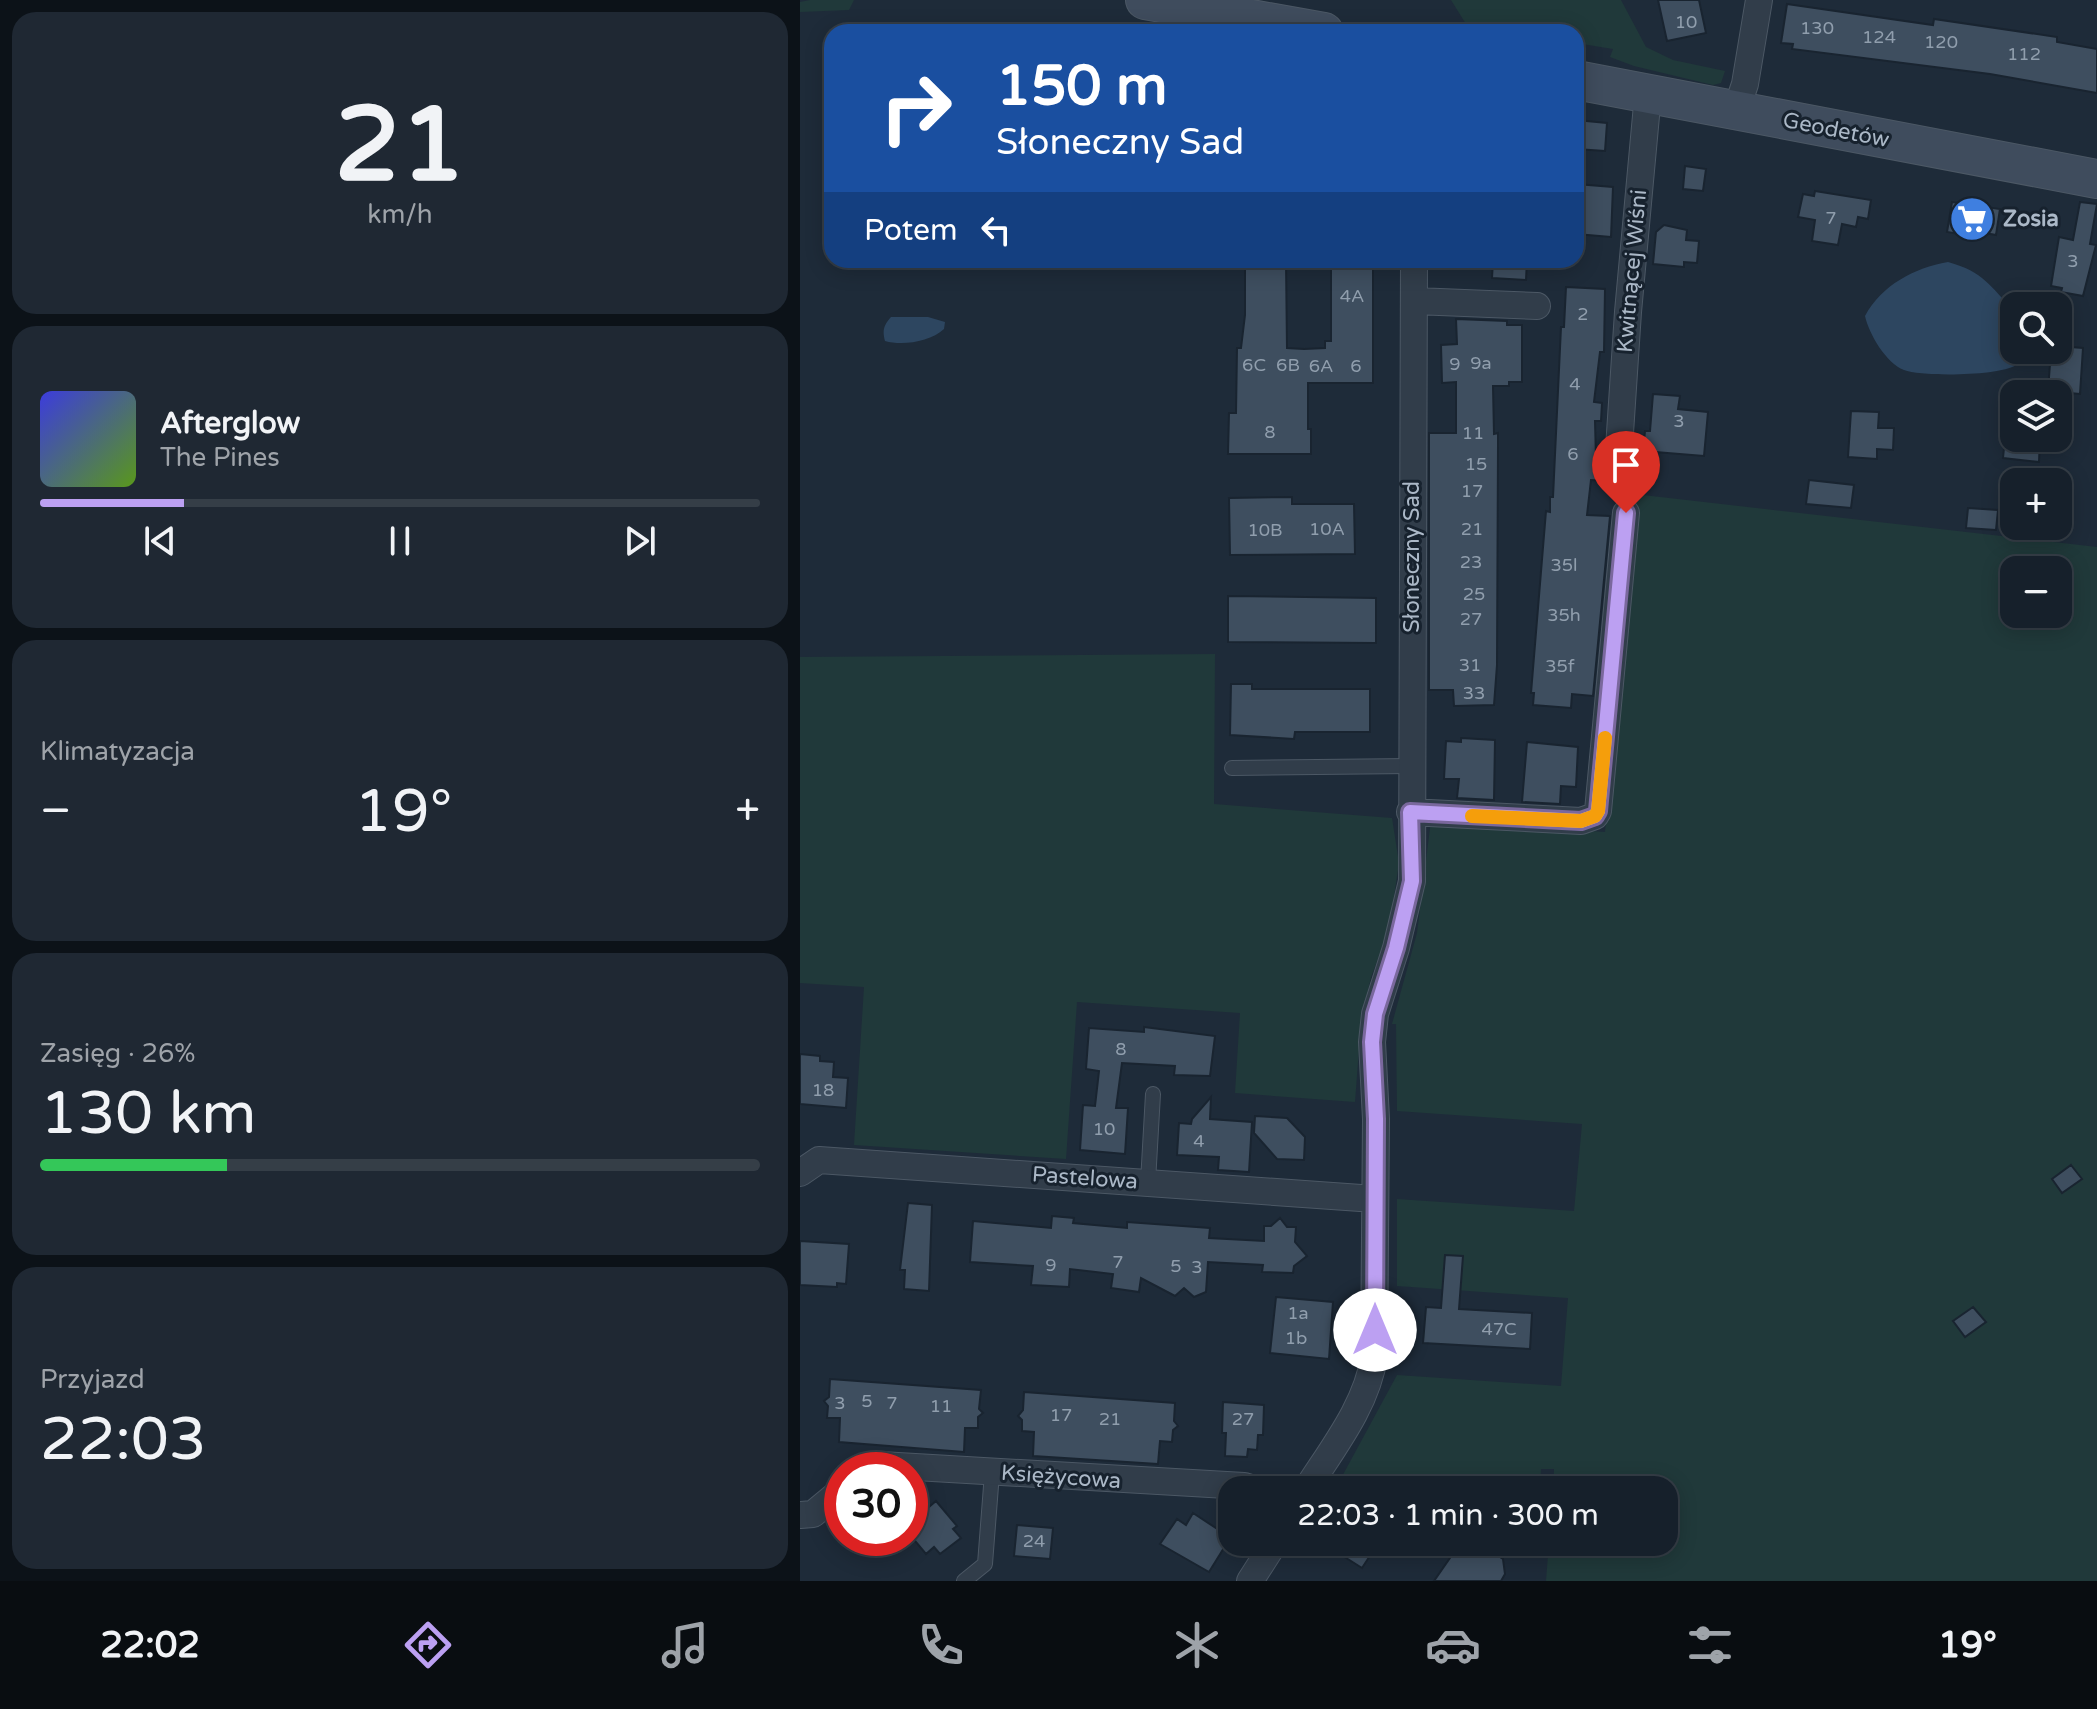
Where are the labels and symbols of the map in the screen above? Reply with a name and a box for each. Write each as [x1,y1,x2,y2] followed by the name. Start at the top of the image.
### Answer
[1675,11,1697,33] house number: 10
[1800,17,1834,39] house number: 130
[1862,26,1896,48] house number: 124
[1924,31,1958,53] house number: 120
[2007,43,2041,65] house number: 112
[1781,107,1891,153] street label: Geodetów
[1612,188,1652,354] street label: Kwitnącej Wiśni
[1948,195,1996,243] supermarket icon: Zosia
[2003,206,2059,232] place label: Zosia
[1825,207,1837,229] house number: 7
[2067,250,2079,272] house number: 3
[1340,285,1364,307] house number: 4A
[1577,303,1589,325] house number: 2
[1470,352,1492,374] house number: 9a
[1449,353,1461,375] house number: 9
[1242,354,1266,376] house number: 6C
[1276,354,1300,376] house number: 6B
[1309,355,1333,377] house number: 6A
[1350,355,1362,377] house number: 6
[1569,373,1581,395] house number: 4
[1673,410,1685,432] house number: 3
[1264,421,1276,443] house number: 8
[1462,422,1484,444] house number: 11
[1592,431,1660,513] pin
[1567,443,1579,465] house number: 6
[1465,453,1487,475] house number: 15
[1461,480,1483,502] house number: 17
[1399,481,1425,633] street label: Słoneczny Sad
[1309,518,1345,540] house number: 10A
[1461,518,1483,540] house number: 21
[1247,519,1283,541] house number: 10B
[1460,551,1482,573] house number: 23
[1550,554,1578,576] house number: 35l
[1463,583,1485,605] house number: 25
[1547,604,1581,626] house number: 35h
[1460,608,1482,630] house number: 27
[1459,654,1481,676] house number: 31
[1545,655,1575,677] house number: 35f
[1463,682,1485,704] house number: 33
[1115,1038,1127,1060] house number: 8
[812,1079,834,1101] house number: 18
[1093,1118,1115,1140] house number: 10
[1193,1130,1205,1152] house number: 4
[1031,1161,1139,1195] street label: Pastelowa
[1112,1251,1124,1273] house number: 7
[1045,1254,1057,1276] house number: 9
[1170,1255,1182,1277] house number: 5
[1191,1256,1203,1278] house number: 3
[1333,1288,1417,1372] position arrow
[1287,1302,1309,1324] house number: 1a
[1481,1318,1517,1340] house number: 47C
[1285,1327,1307,1349] house number: 1b
[861,1390,873,1412] house number: 5
[834,1392,846,1414] house number: 3
[886,1392,898,1414] house number: 7
[930,1395,952,1417] house number: 11
[1050,1404,1072,1426] house number: 17
[1099,1408,1121,1430] house number: 21
[1232,1408,1254,1430] house number: 27
[824,1452,928,1556] speed limit sign: 30
[1000,1460,1122,1494] street label: Księżycowa
[1023,1530,1045,1552] house number: 24

